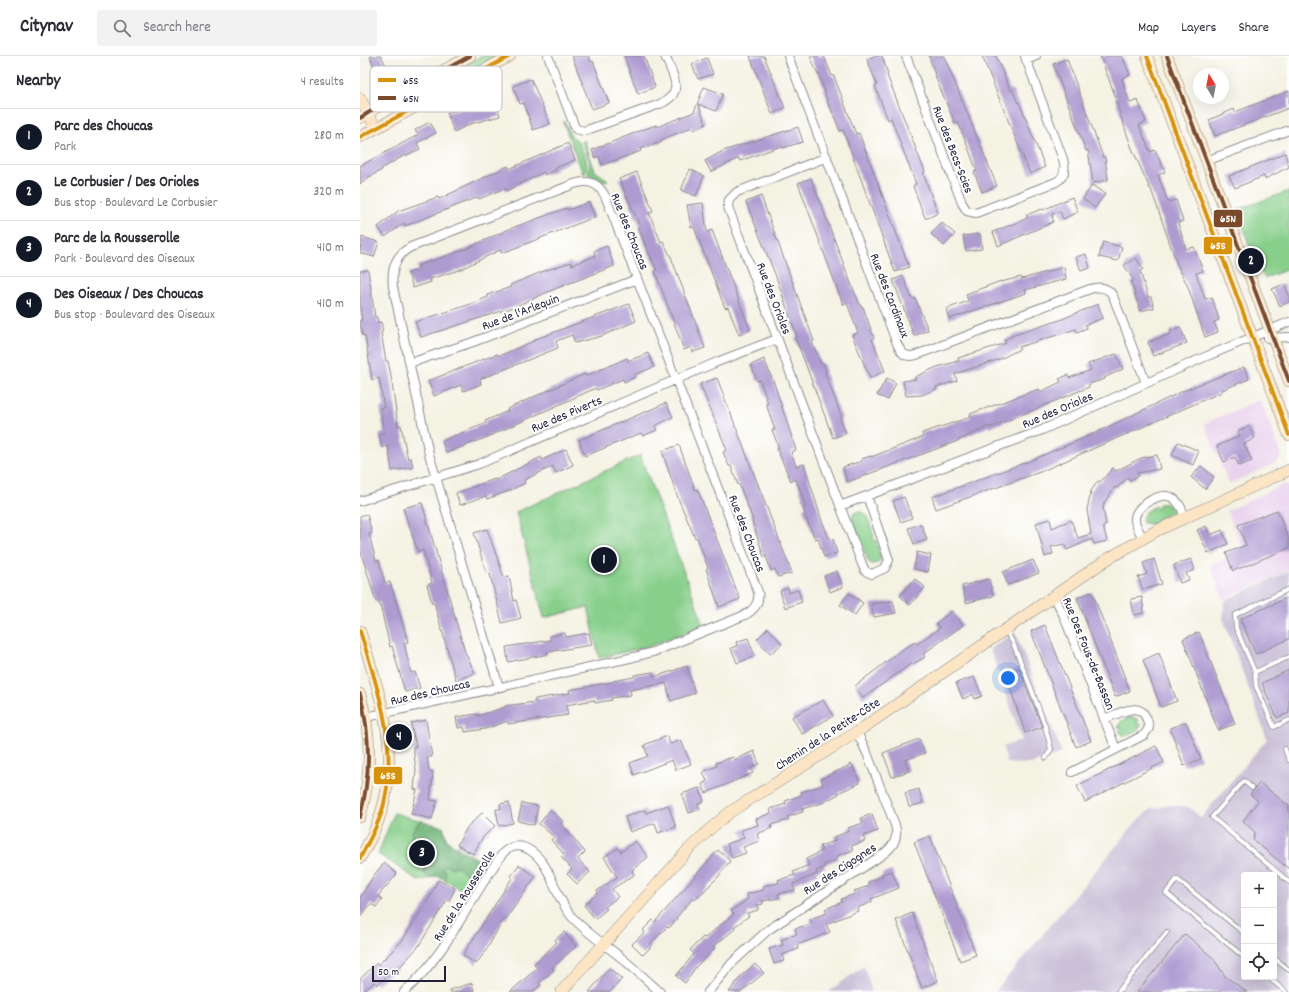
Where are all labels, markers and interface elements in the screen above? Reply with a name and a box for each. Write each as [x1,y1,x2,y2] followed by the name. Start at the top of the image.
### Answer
[97,10,377,46] search box
[20,14,73,41] text: Citynav
[111,17,133,39] icon: search
[143,17,211,39] text: Search here
[1138,18,1159,38] text: Map
[1181,18,1216,38] text: Layers
[1238,18,1269,38] text: Share
[370,66,502,112] legend
[1193,68,1229,104] north arrow
[16,70,60,94] text: Nearby
[301,73,344,92] text: 4 results
[403,74,418,90] text: 65S
[403,92,419,108] text: 65N
[926,103,977,196] street label: Rue des Becs-Scies
[54,116,153,138] text: Parc des Choucas
[28,127,30,146] text: 1
[314,127,344,146] text: 280 m
[54,138,76,157] text: Park
[54,172,199,194] text: Le Corbusier / Des Orioles
[26,183,32,202] text: 2
[314,183,344,202] text: 320 m
[605,191,653,273] street label: Rue des Choucas
[54,194,218,213] text: Bus stop · Boulevard Le Corbusier
[1213,209,1243,228] line badge: 65N
[1220,212,1237,228] text: 65N
[54,228,180,250] text: Parc de la Rousserolle
[1203,236,1233,255] line badge: 65S
[26,239,32,258] text: 3
[317,239,344,258] text: 410 m
[1210,239,1226,255] text: 65S
[1238,246,1264,276] pin: 2
[54,250,195,269] text: Park · Boulevard des Oiseaux
[864,251,914,341] street label: Rue des Cardinaux
[750,260,795,338] street label: Rue des Orioles
[54,284,203,306] text: Des Oiseaux / Des Choucas
[479,290,562,337] street label: Rue de l'Arlequin
[26,295,32,314] text: 4
[317,295,344,314] text: 410 m
[54,306,215,325] text: Bus stop · Boulevard des Oiseaux
[1019,388,1097,435] street label: Rue des Orioles
[529,392,605,439] street label: Rue des Piverts
[722,492,769,575] street label: Rue des Choucas
[591,545,617,575] pin: 1
[1056,595,1119,713] street label: Rue Des Fous-de-Bassan
[998,668,1018,688] your location
[389,675,472,712] street label: Rue des Choucas
[772,694,885,776] street label: Chemin de la Petite-Côte
[386,722,412,752] pin: 4
[373,766,403,785] line badge: 65S
[380,769,396,785] text: 65S
[409,838,435,868] pin: 3
[800,839,881,901] street label: Rue des Cigognes
[429,847,501,946] street label: Rue de la Rousserolle
[1241,872,1277,980] map controls
[1241,872,1277,908] button: +
[1241,908,1277,944] button: −
[1241,944,1277,980] button: locate
[372,964,446,983] scale bar
[378,965,399,981] text: 50 m

